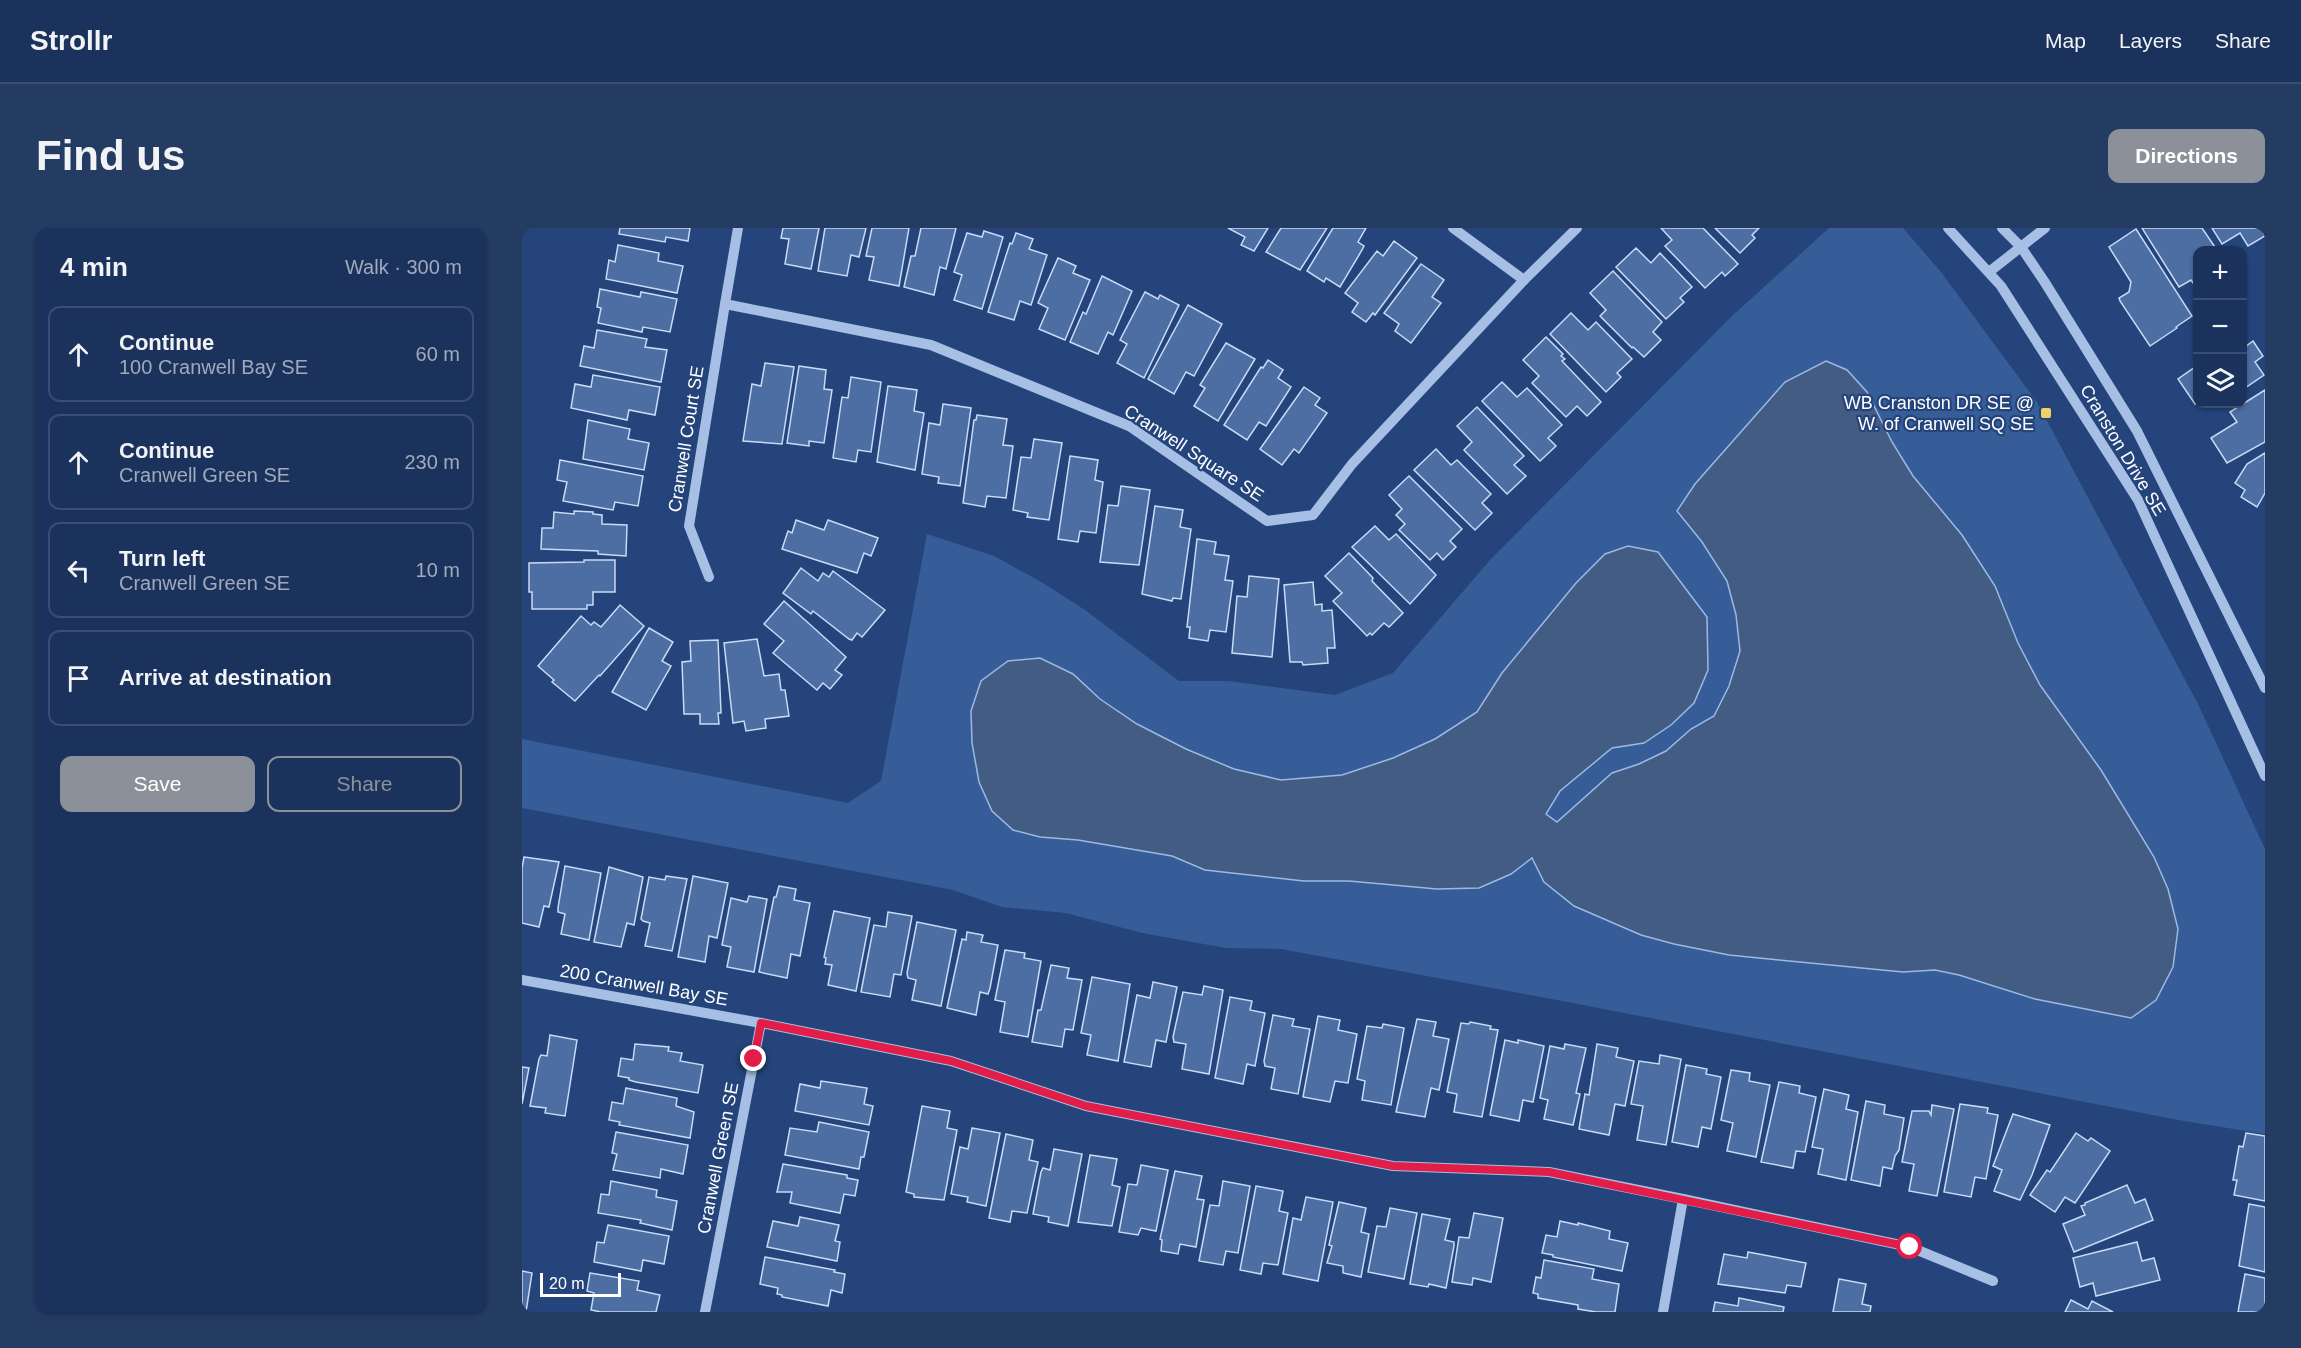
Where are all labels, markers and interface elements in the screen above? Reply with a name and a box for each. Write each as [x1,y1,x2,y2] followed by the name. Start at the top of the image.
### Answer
[30,25,112,56] text: Strollr
[2045,29,2086,52] text: Map
[2119,29,2182,52] text: Layers
[2215,29,2271,52] text: Share
[2108,129,2265,183] button: Directions
[36,132,185,179] text: Find us
[2193,246,2247,408] map controls
[2193,246,2247,300] button: +
[60,252,128,282] text: 4 min
[345,256,462,278] text: Walk · 300 m
[2193,300,2247,354] button: −
[119,330,214,355] text: Continue
[62,338,95,371] icon: ahead
[416,343,460,365] text: 60 m
[2193,354,2247,408] button: layers
[119,356,308,378] text: 100 Cranwell Bay SE
[665,364,707,514] street label: Cranwell Court SE
[2076,381,2170,519] street label: Cranston Drive SE
[1844,393,2034,434] place label: WB Cranston DR SE @ W. of Cranwell SQ SE
[1121,400,1267,506] street label: Cranwell Square SE
[2039,406,2053,420] marker: WB Cranston DR SE @ W. of Cranwell SQ SE
[119,438,214,463] text: Continue
[62,446,95,479] icon: ahead
[404,451,460,473] text: 230 m
[119,464,290,486] text: Cranwell Green SE
[119,546,205,571] text: Turn left
[62,554,95,587] icon: left
[416,559,460,581] text: 10 m
[119,572,290,594] text: Cranwell Green SE
[62,662,95,695] icon: arrive
[119,665,332,690] text: Arrive at destination
[60,756,255,812] button: Save
[267,756,462,812] button: Share
[559,960,729,1010] street label: 200 Cranwell Bay SE
[740,1045,766,1071] route end
[693,1080,743,1236] street label: Cranwell Green SE
[1896,1233,1922,1259] route start
[540,1270,621,1298] scale bar
[549,1275,585,1292] text: 20 m

